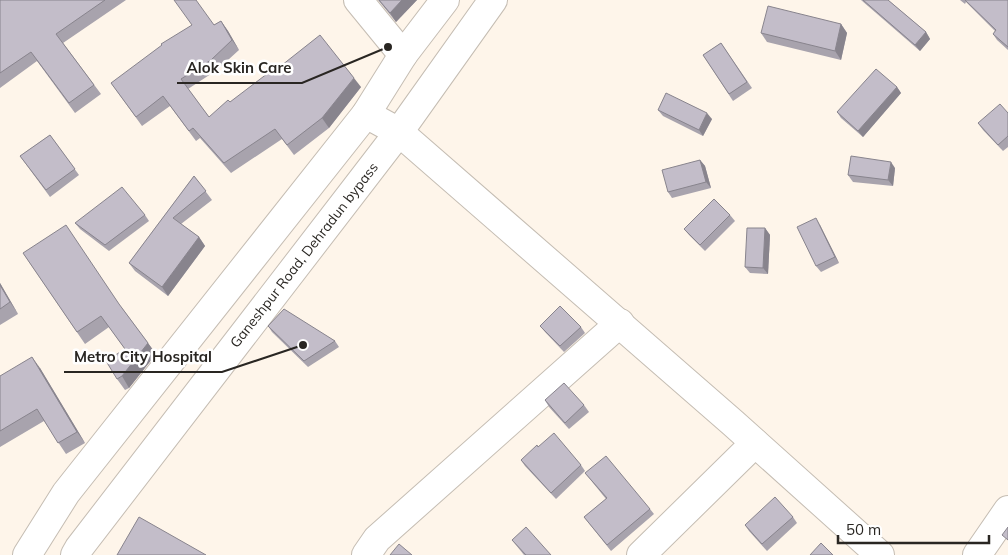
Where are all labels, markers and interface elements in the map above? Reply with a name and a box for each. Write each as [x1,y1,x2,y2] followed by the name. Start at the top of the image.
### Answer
[177,53,302,83] callout: Alok Skin Care
[187,58,291,77] text: Alok Skin Care
[226,159,382,351] street label: Ganeshpur Road, Dehradun bypass
[64,342,222,372] callout: Metro City Hospital
[74,347,212,366] text: Metro City Hospital
[838,512,989,544] scale bar
[846,520,881,539] text: 50 m

